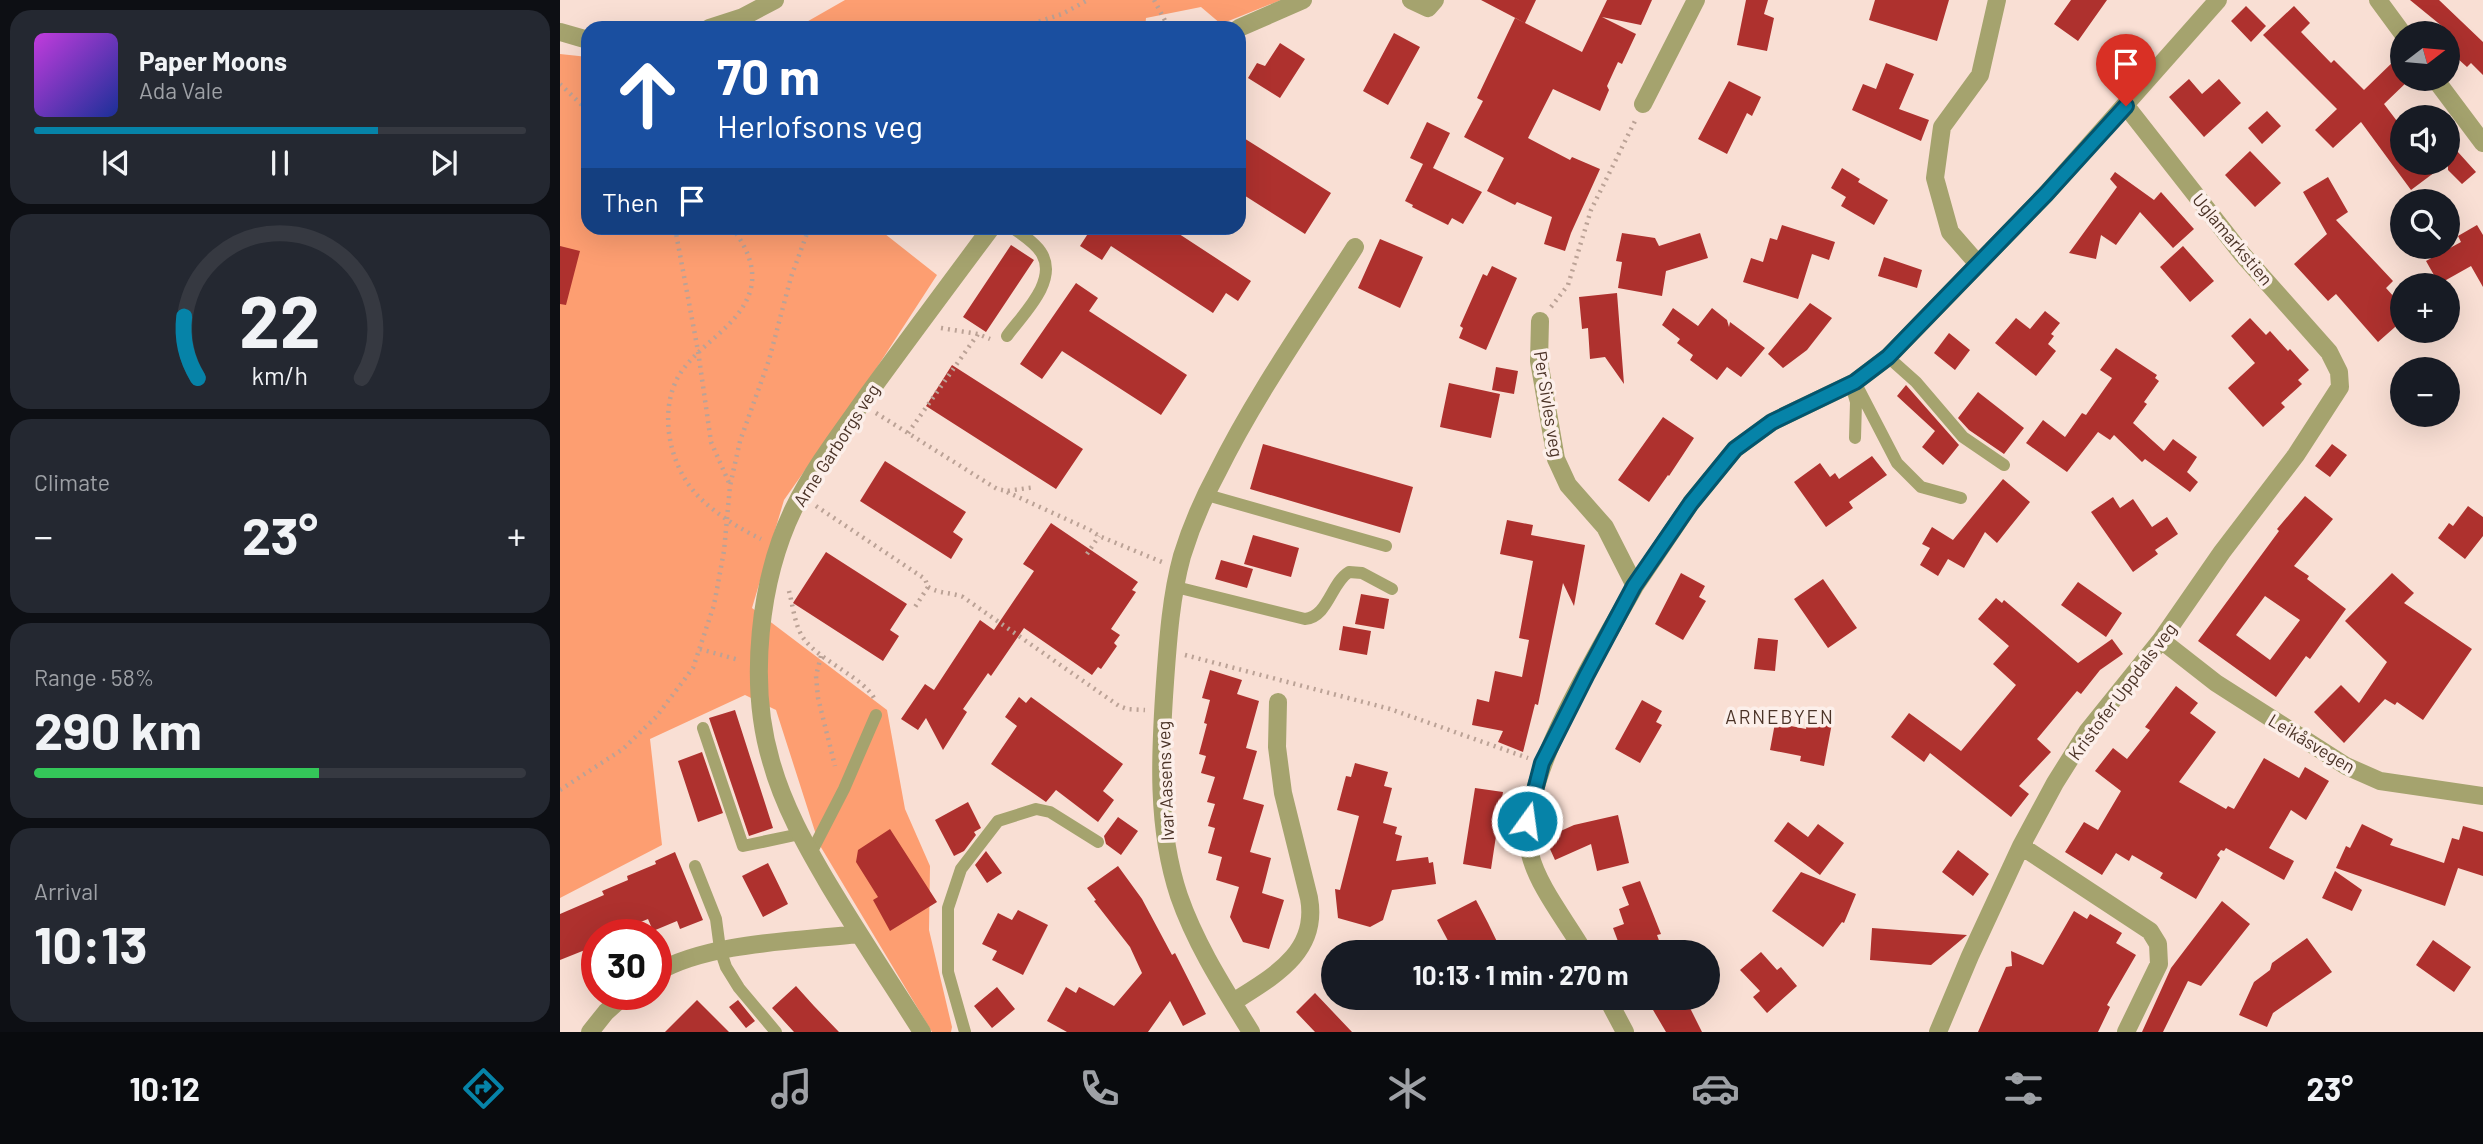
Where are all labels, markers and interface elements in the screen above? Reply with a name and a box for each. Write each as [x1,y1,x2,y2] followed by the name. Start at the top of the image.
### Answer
[2390,21,2460,91] north arrow
[2390,21,2460,427] map controls
[2096,34,2156,106] pin
[139,45,287,76] text: Paper Moons
[2107,45,2145,83] icon: arrive
[717,46,820,105] text: 70 m
[602,49,693,140] icon: ahead
[139,76,223,104] text: Ada Vale
[2390,105,2460,175] button: sound
[717,106,923,144] text: Herlofsons veg
[97,144,135,182] icon: previous
[261,144,299,182] icon: pause
[425,144,463,182] icon: next
[673,182,711,220] icon: arrive
[602,186,659,217] text: Then
[2188,189,2278,289] street label: Uglamarkstien
[2390,189,2460,259] button: search
[2390,273,2460,343] button: +
[239,275,321,363] text: 22
[1530,349,1568,459] street label: Per Sivles veg
[2390,357,2460,427] button: −
[252,359,308,389] text: km/h
[788,379,884,511] street label: Arne Garborgs veg
[34,468,110,496] text: Climate
[242,503,318,565] text: 23°
[34,512,53,558] text: −
[507,512,526,558] text: +
[2063,618,2181,764] street label: Kristofer Uppdals veg
[34,663,154,691] text: Range · 58%
[34,698,202,760] text: 290 km
[1725,705,1835,728] district label: ARNEBYEN
[2265,709,2359,777] street label: Leikåsvegen
[1152,721,1178,841] street label: Ivar Aasens veg
[1490,784,1564,858] position arrow
[34,877,98,905] text: Arrival
[34,912,147,974] text: 10:13
[581,919,672,1010] speed limit sign: 30
[1413,959,1628,990] text: 10:13 · 1 min · 270 m
[459,1064,508,1113] icon: directions
[767,1064,816,1113] icon: music
[1075,1064,1124,1113] icon: phone
[1383,1064,1432,1113] icon: climate
[1691,1064,1740,1113] icon: car
[1999,1064,2048,1113] icon: filters
[129,1069,200,1107] text: 10:12
[2307,1069,2353,1107] text: 23°

